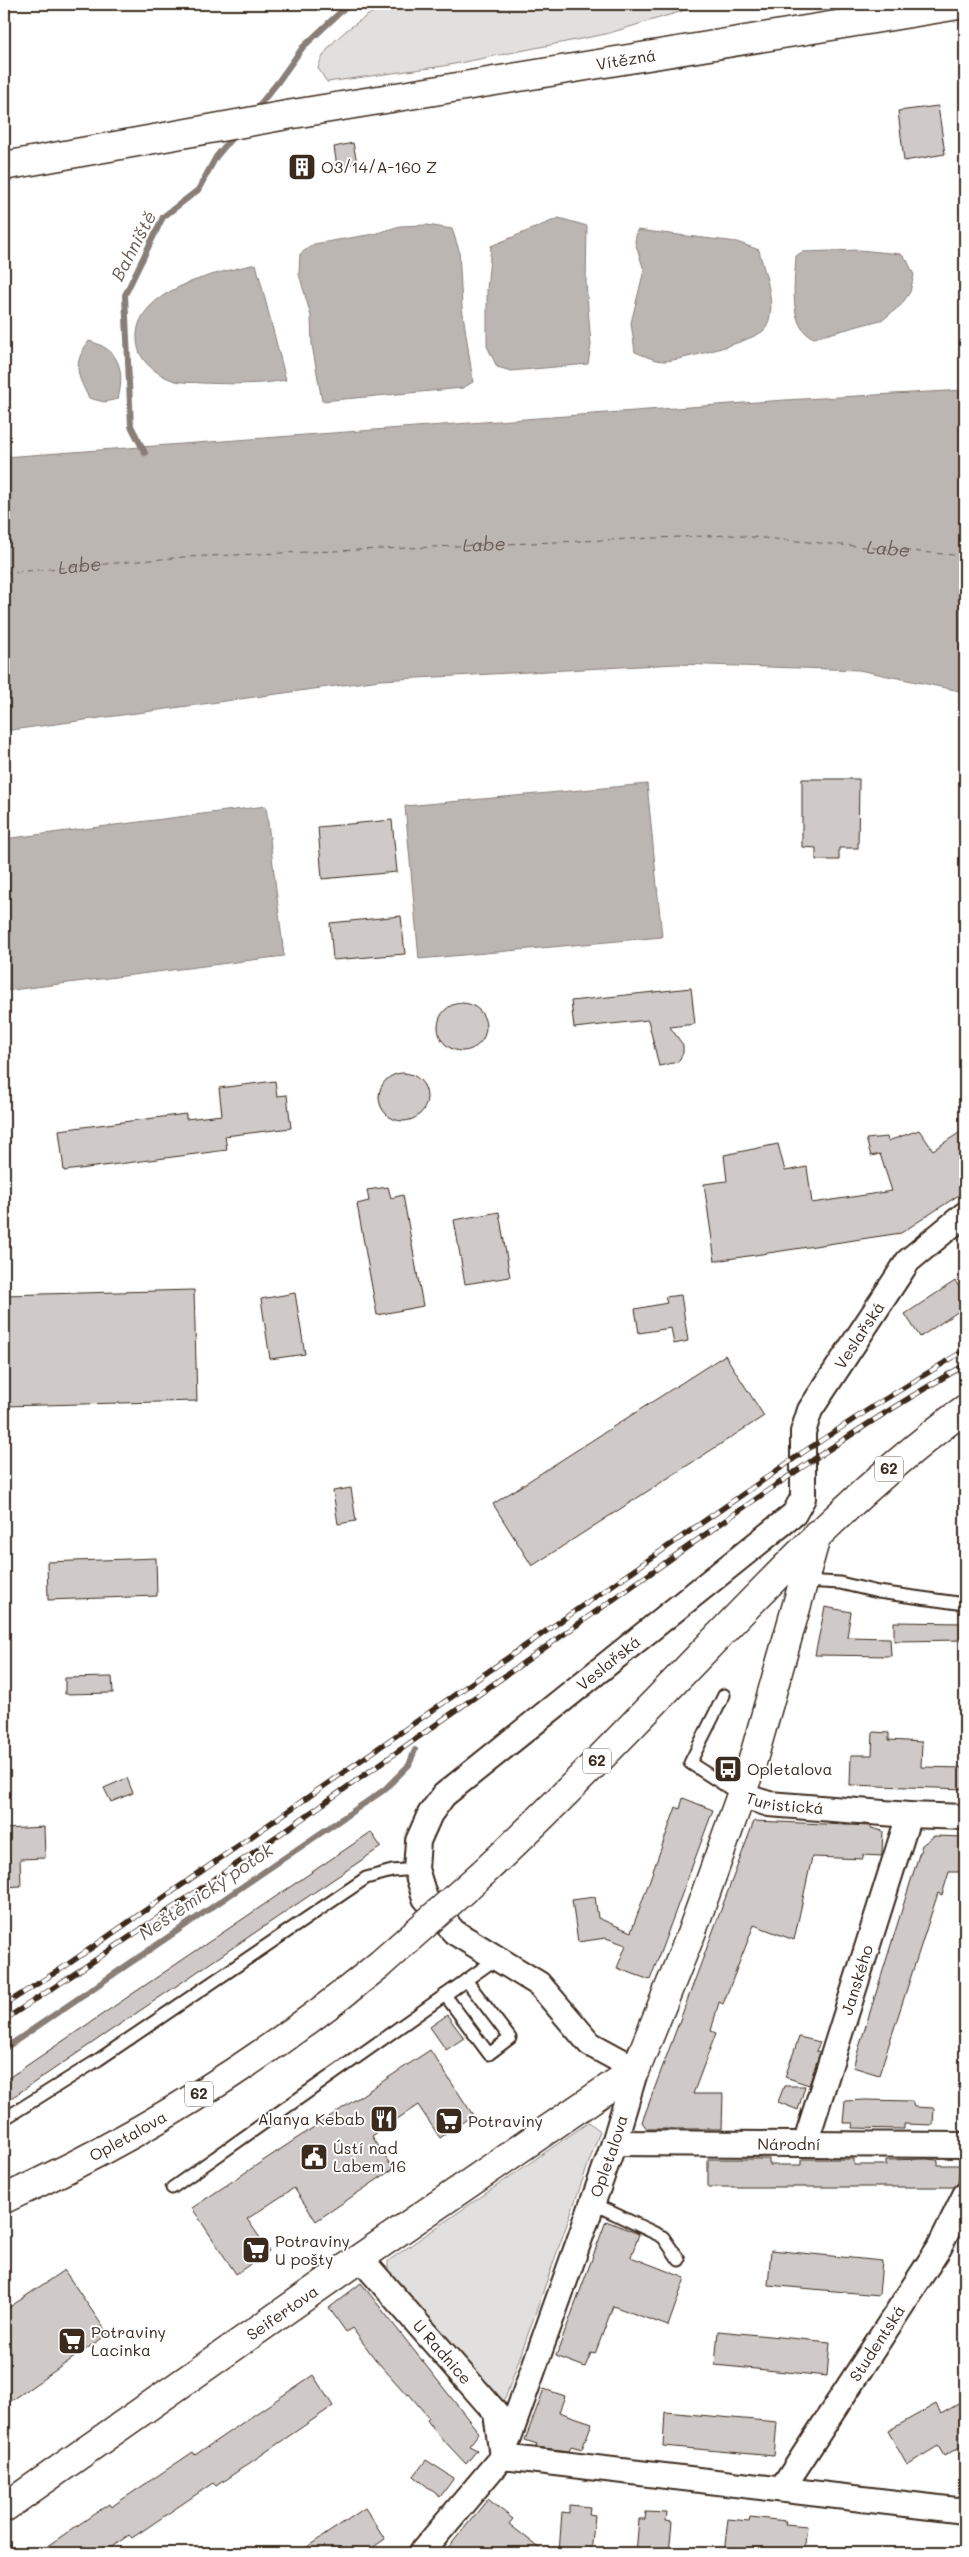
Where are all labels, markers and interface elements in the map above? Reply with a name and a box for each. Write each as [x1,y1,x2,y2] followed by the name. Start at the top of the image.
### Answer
[595,44,657,74] street label: Vítězná
[287,152,317,182] building icon: O3/14/A-160 Z
[321,156,437,177] place label: O3/14/A-160 Z
[105,206,162,285] water label: Bahniště
[462,531,506,557] water label: Labe
[866,534,911,562] water label: Labe
[57,551,102,579] water label: Labe
[829,1297,889,1373] street label: Veslařská
[875,1456,903,1482] road number: 62
[572,1631,644,1695] street label: Veslařská
[583,1748,611,1774] road number: 62
[713,1754,743,1784] bus stop icon: Opletalova
[747,1758,832,1779] place label: Opletalova
[744,1787,824,1818] street label: Turistická
[134,1837,278,1945] water label: Neštěmický potok
[835,1942,877,2018] street label: Janského
[185,2082,213,2106] road number: 62
[369,2104,399,2134] restaurant icon: Alanya Kebab
[85,2105,170,2165] street label: Opletalova
[434,2106,464,2136] supermarket icon: Potraviny
[258,2108,365,2129] place label: Alanya Kebab
[468,2110,543,2131] place label: Potraviny
[585,2112,632,2200] street label: Opletalova
[757,2133,821,2154] street label: Národní
[333,2137,406,2176] place label: Ústí nad Labem 16
[299,2142,329,2172] public building icon: Ústí nad Labem 16
[275,2230,350,2269] place label: Potraviny U pošty
[241,2235,271,2265] supermarket icon: Potraviny U pošty
[242,2280,322,2345] street label: Seifertova
[844,2301,909,2385] street label: Studentská
[409,2315,477,2388] street label: U Radnice
[91,2321,166,2360] place label: Potraviny Lacinka
[57,2326,87,2356] supermarket icon: Potraviny Lacinka

